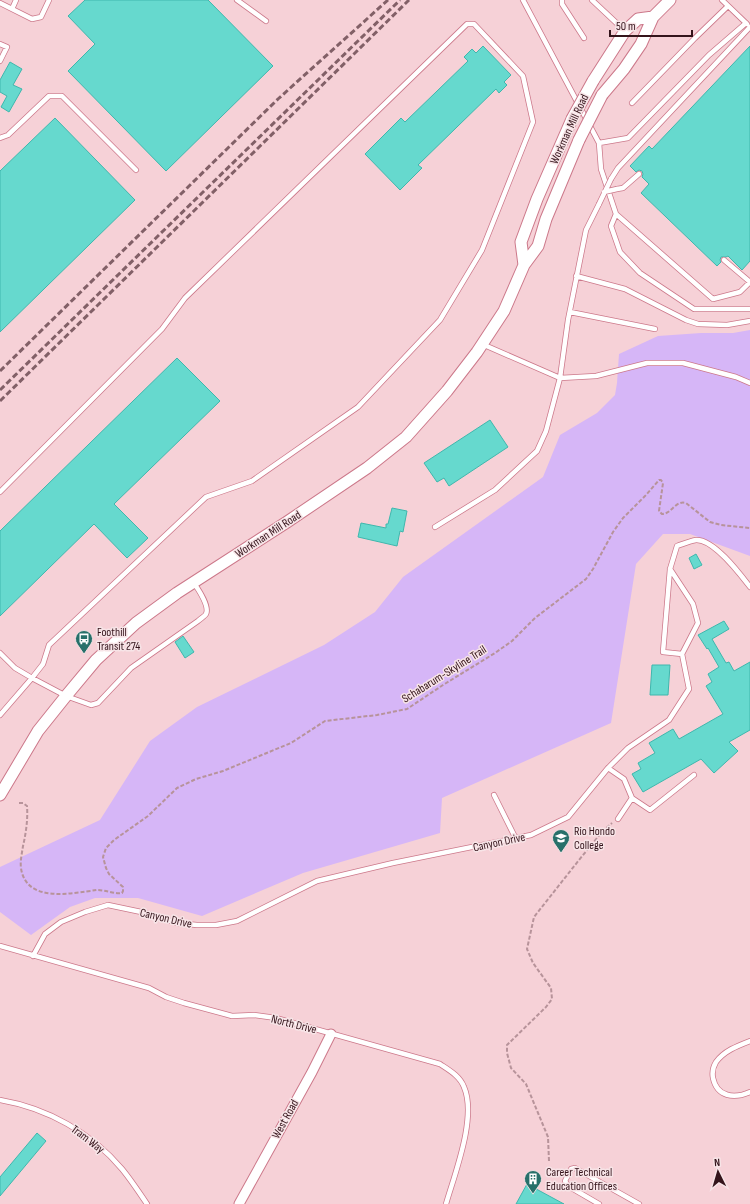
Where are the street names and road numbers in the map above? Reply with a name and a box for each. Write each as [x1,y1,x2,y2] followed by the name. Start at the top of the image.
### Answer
[547,92,592,167] street label: Workman Mill Road
[232,508,304,561] street label: Workman Mill Road
[399,642,489,706] street label: Schabarum-Skyline Trail
[472,830,527,855] street label: Canyon Drive
[138,905,193,932] street label: Canyon Drive
[270,1012,318,1037] street label: North Drive
[269,1097,302,1141] street label: West Road
[68,1122,108,1157] street label: Tram Way

